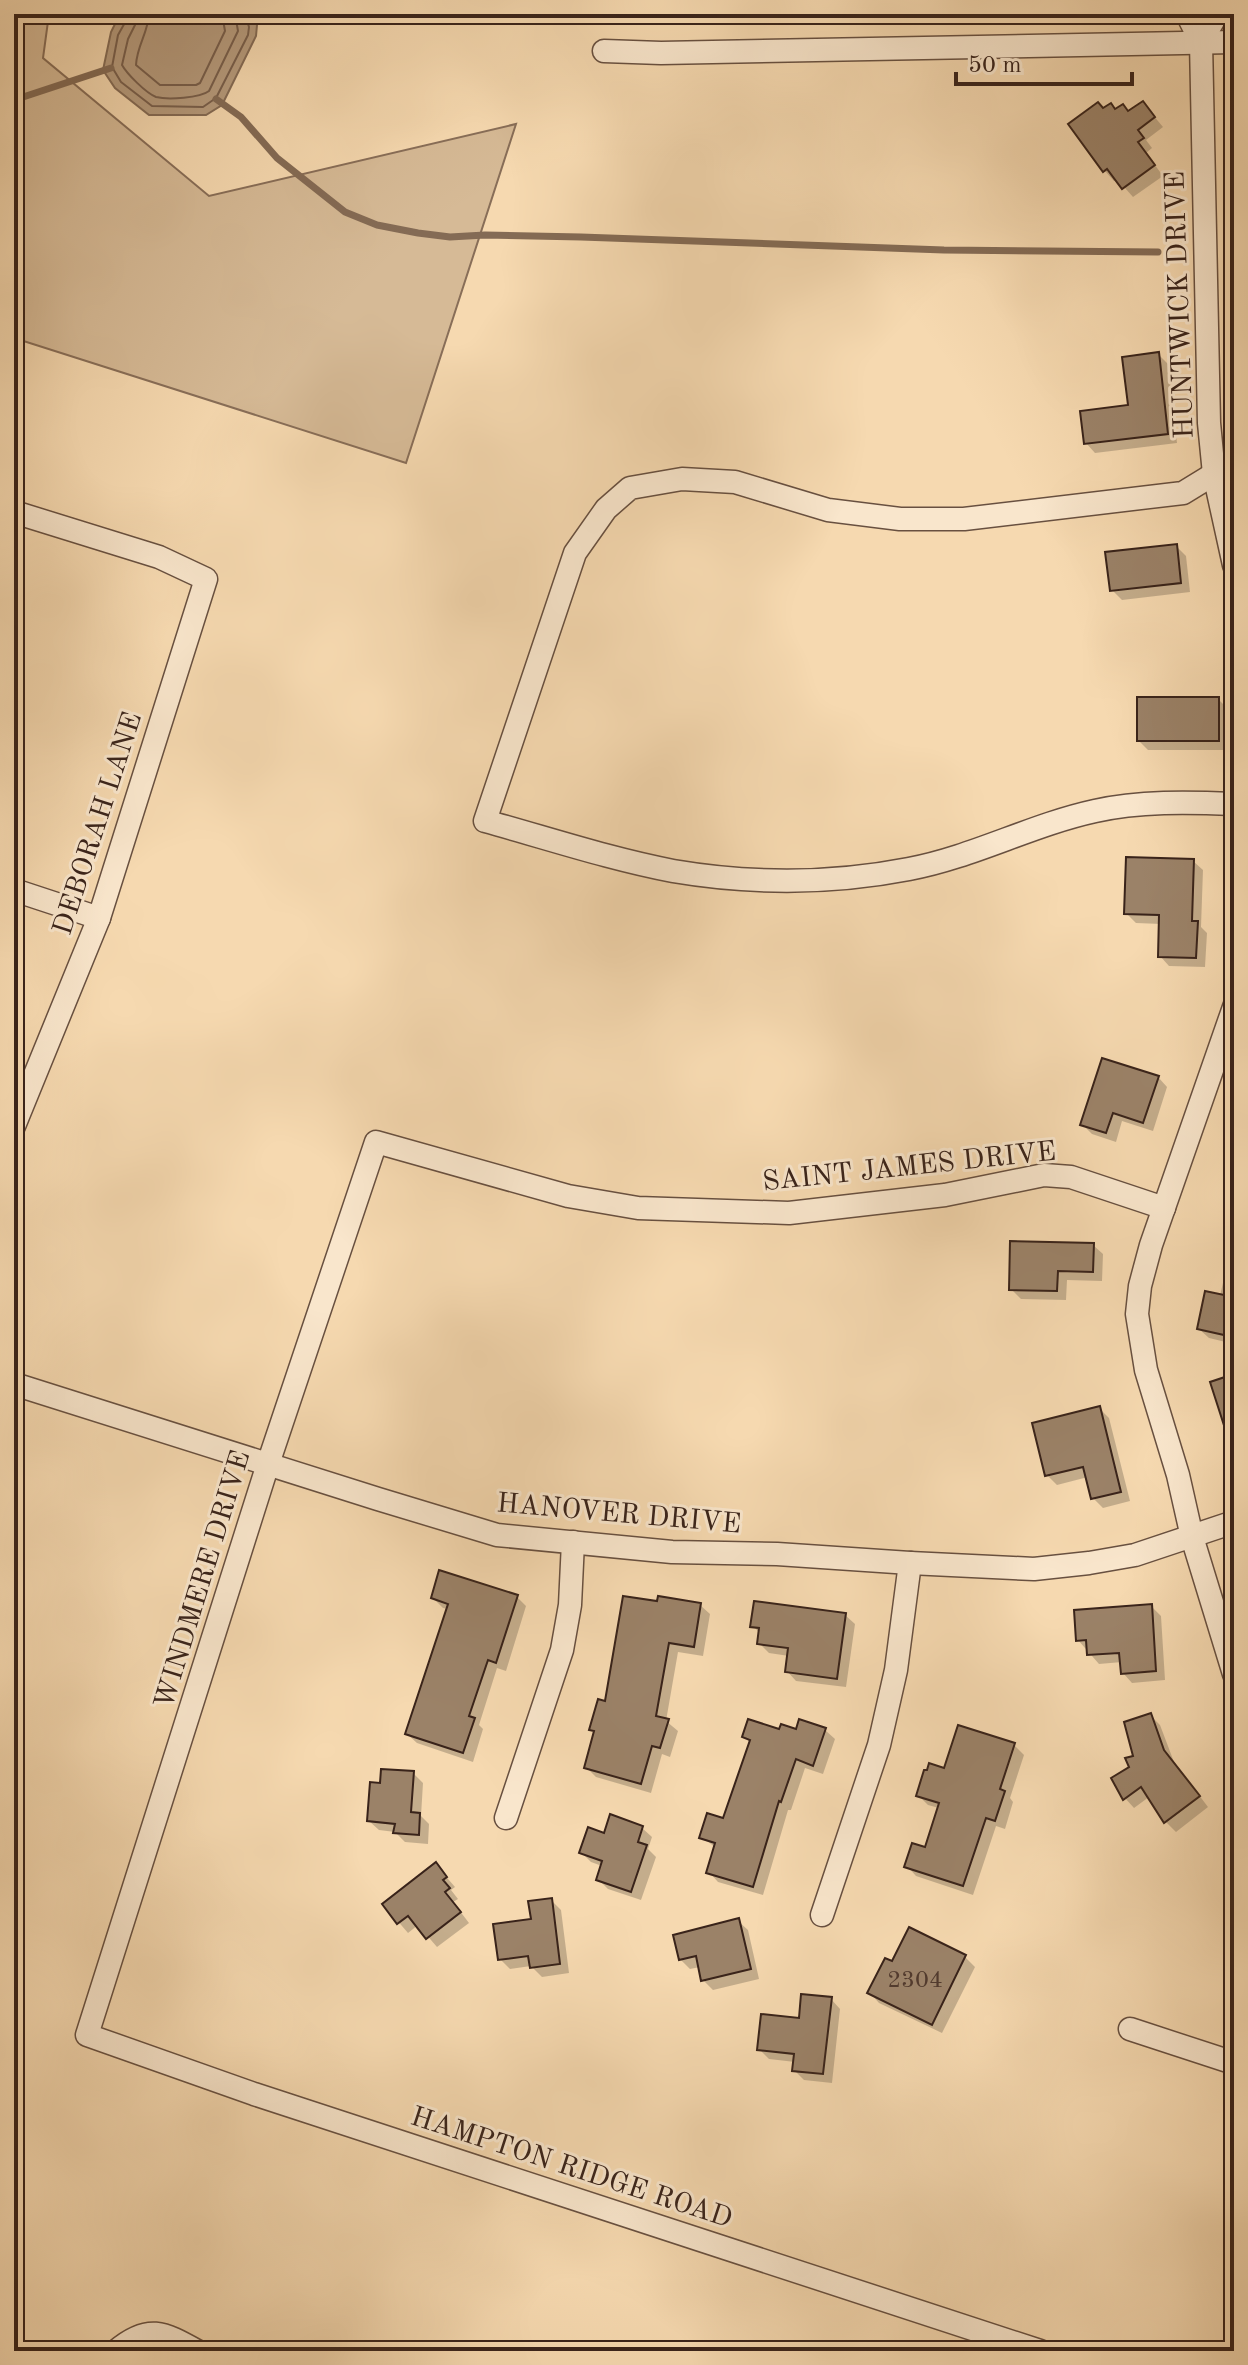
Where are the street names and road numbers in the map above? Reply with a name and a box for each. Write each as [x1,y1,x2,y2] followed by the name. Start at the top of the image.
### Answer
[1162,170,1200,439] street label: HUNTWICK DRIVE
[50,709,148,939] street label: DEBORAH LANE
[761,1139,1058,1197] street label: SAINT JAMES DRIVE
[151,1448,256,1712] street label: WINDMERE DRIVE
[495,1490,742,1540] street label: HANOVER DRIVE
[407,2104,735,2234] street label: HAMPTON RIDGE ROAD

